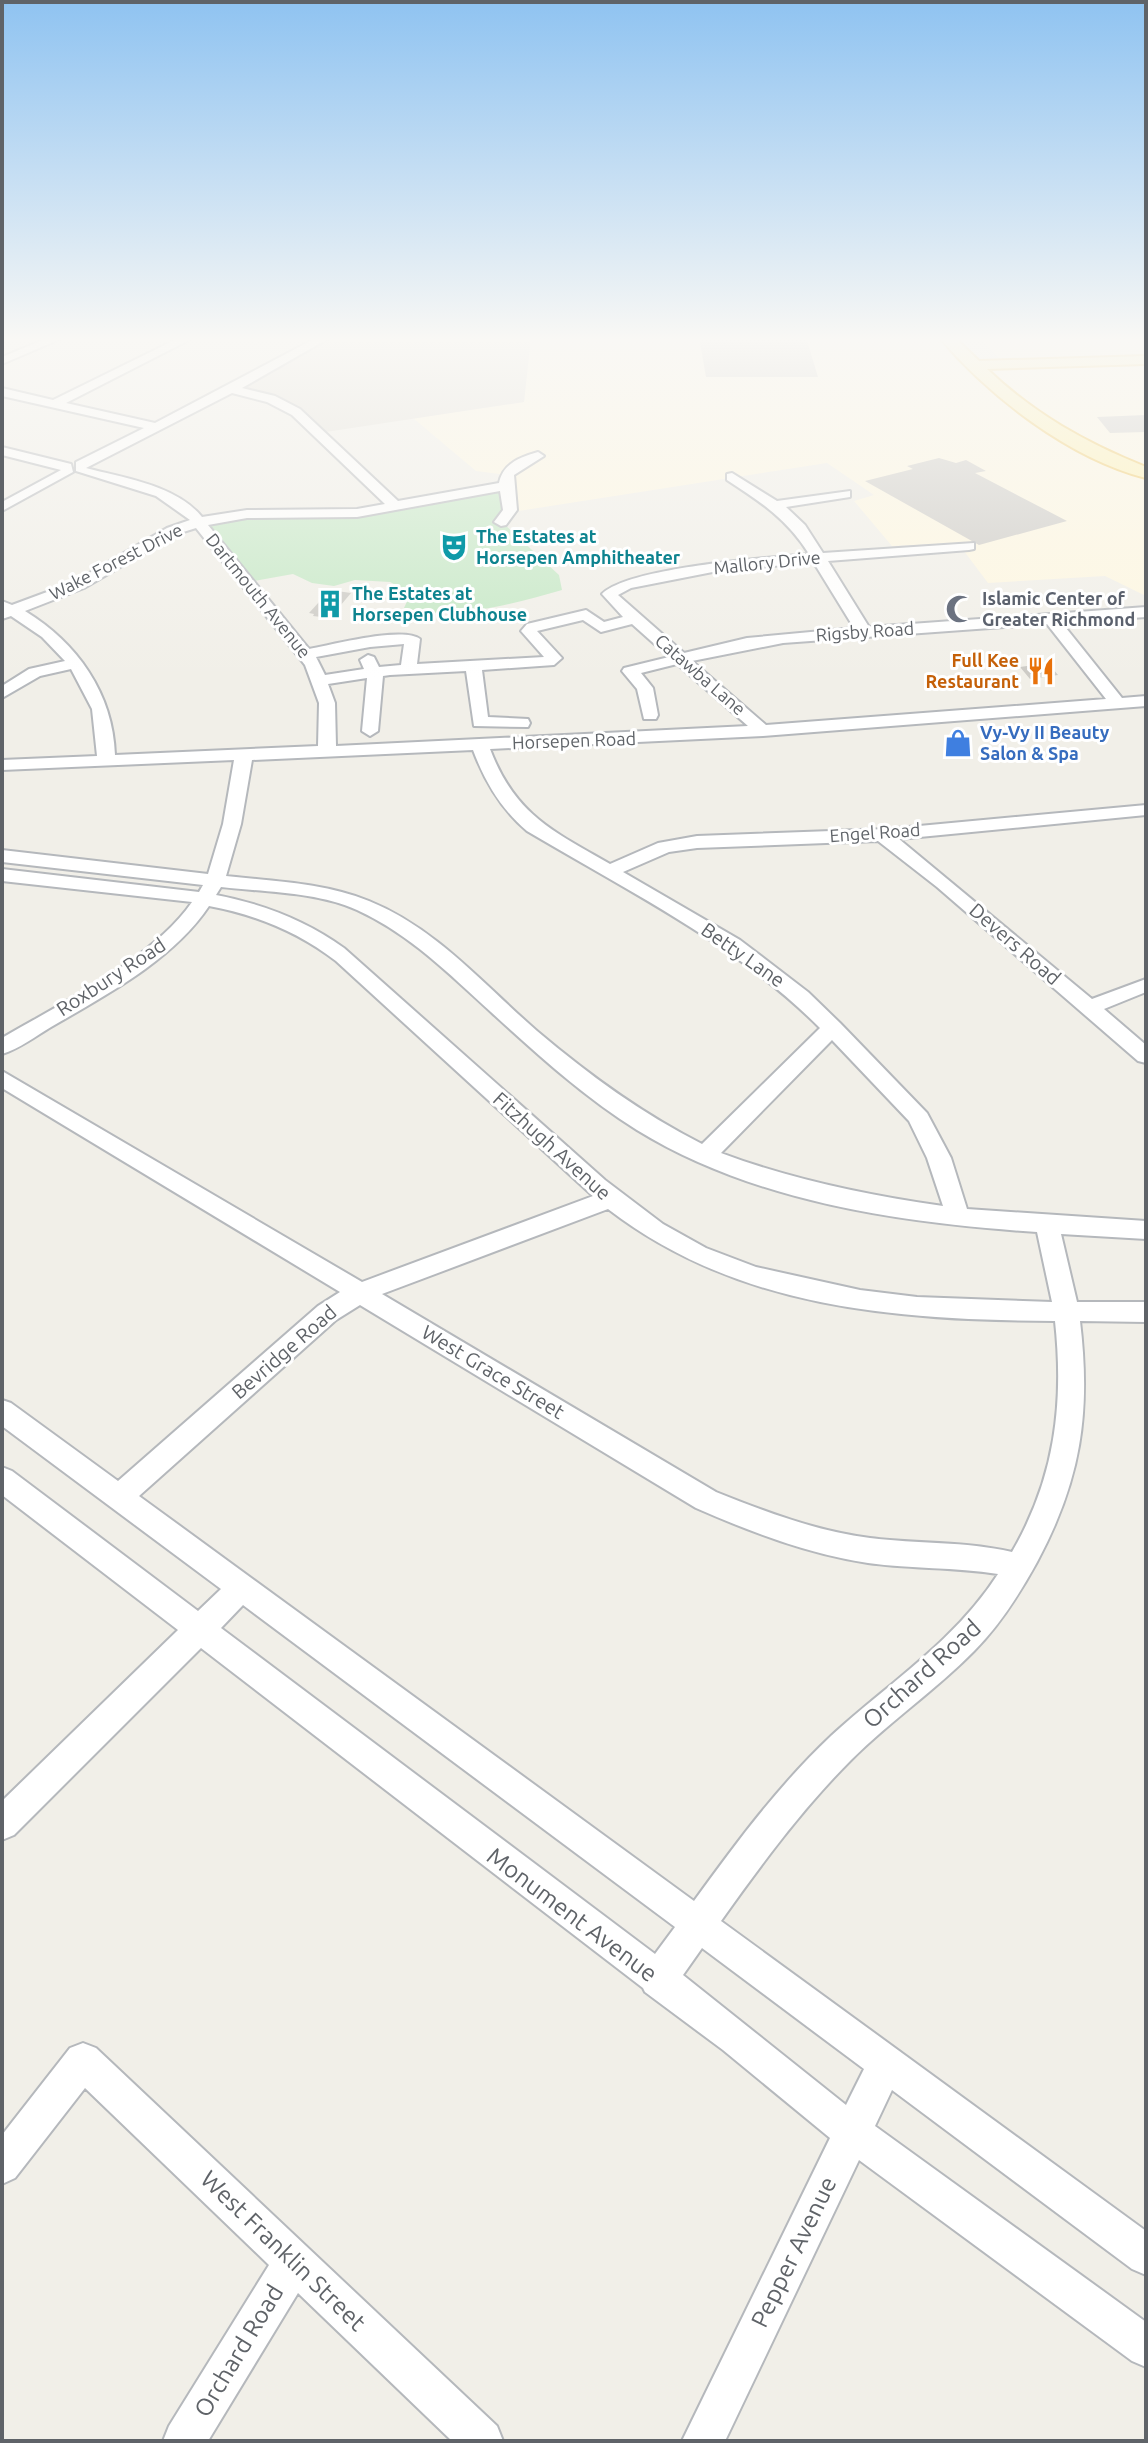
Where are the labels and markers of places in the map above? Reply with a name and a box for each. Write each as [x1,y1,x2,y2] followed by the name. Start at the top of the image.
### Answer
[476,526,681,567] place label: The Estates at Horsepen Amphitheater
[439,532,469,562] theatre icon: The Estates at Horsepen Amphitheater
[352,583,527,624] place label: The Estates at Horsepen Clubhouse
[982,588,1135,629] place label: Islamic Center of Greater Richmond
[315,589,345,619] building icon: The Estates at Horsepen Clubhouse
[945,594,975,624] mosque icon: Islamic Center of Greater Richmond
[926,650,1019,691] place label: Full Kee Restaurant
[1026,656,1056,686] restaurant icon: Full Kee Restaurant
[980,722,1110,763] place label: Vy-Vy II Beauty Salon & Spa
[943,728,973,758] shop icon: Vy-Vy II Beauty Salon & Spa

